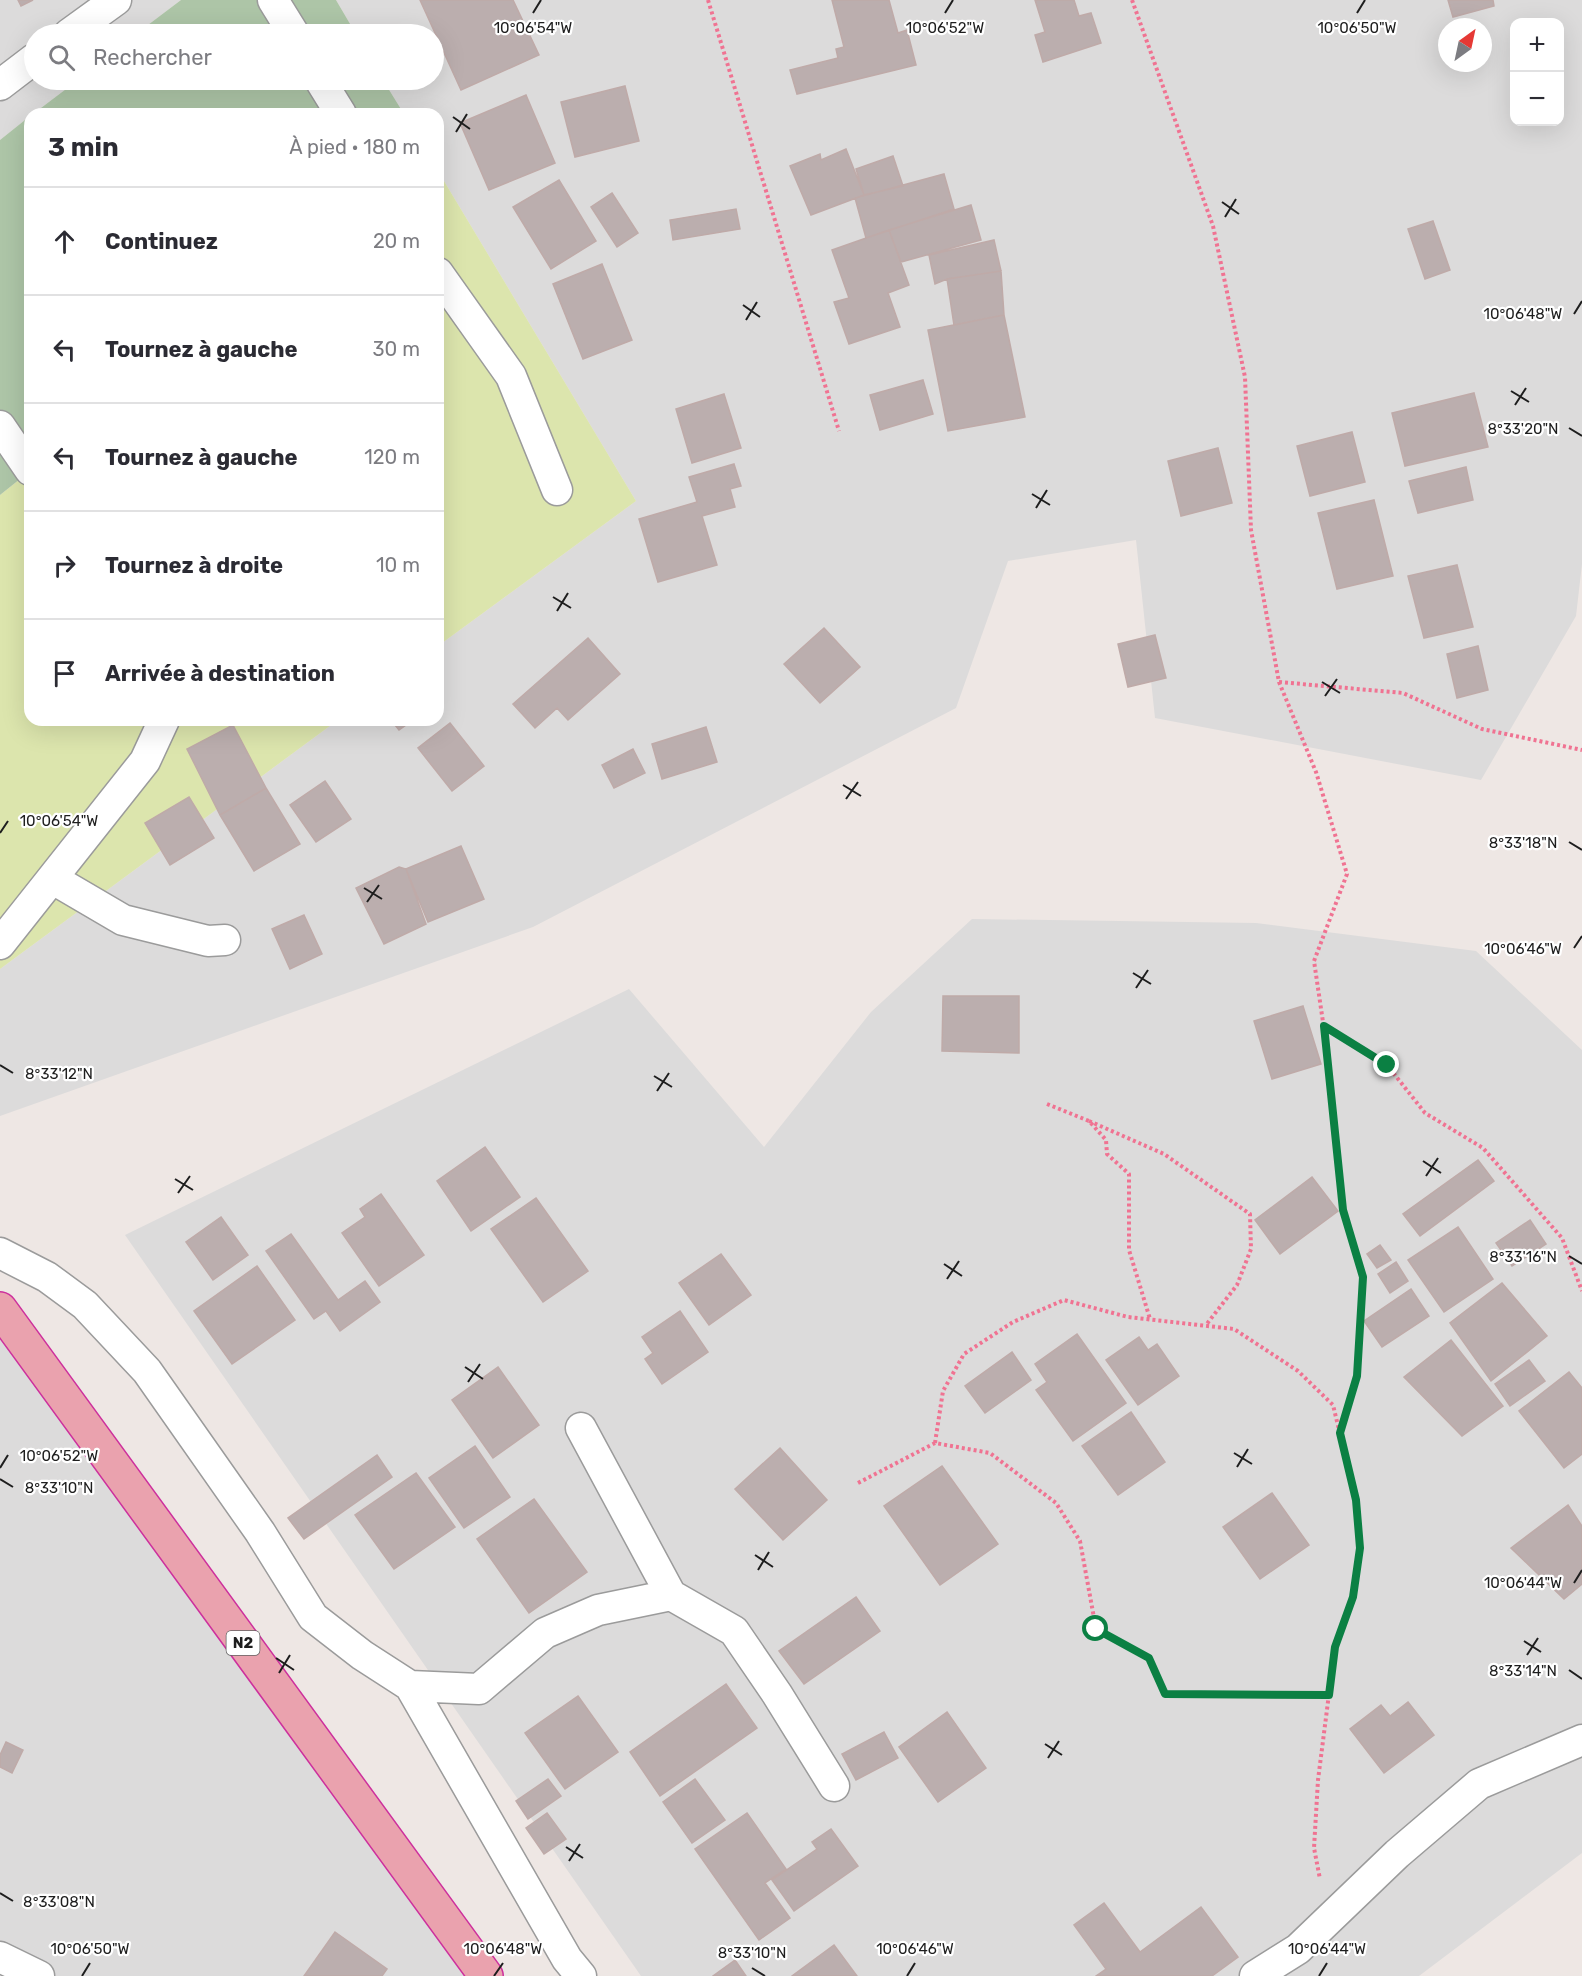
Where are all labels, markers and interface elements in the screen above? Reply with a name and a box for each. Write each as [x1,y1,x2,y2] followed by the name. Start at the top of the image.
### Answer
[1438,18,1492,72] north arrow
[1510,18,1564,126] map controls
[1510,18,1564,72] button: +
[494,19,572,37] text: 10°06'54"W
[906,19,984,37] text: 10°06'52"W
[1317,19,1397,37] text: 10°06'50"W
[24,24,444,90] search box
[45,41,78,74] icon: search
[93,44,212,71] text: Rechercher
[1510,72,1564,126] button: −
[48,132,119,163] text: 3 min
[289,135,420,159] text: À pied · 180 m
[48,225,81,258] icon: ahead
[105,228,218,255] text: Continuez
[373,229,420,253] text: 20 m
[1484,305,1562,323] text: 10°06'48"W
[48,333,81,366] icon: left
[105,336,298,363] text: Tournez à gauche
[373,337,420,361] text: 30 m
[1487,420,1559,438] text: 8°33'20"N
[48,441,81,474] icon: left
[105,444,298,471] text: Tournez à gauche
[364,445,420,469] text: 120 m
[48,549,81,582] icon: right
[105,552,283,579] text: Tournez à droite
[376,553,420,577] text: 10 m
[48,657,81,690] icon: arrive
[105,660,335,687] text: Arrivée à destination
[20,812,98,830] text: 10°06'54"W
[1489,834,1557,852] text: 8°33'18"N
[1484,940,1562,958] text: 10°06'46"W
[1373,1051,1399,1077] route end
[25,1065,93,1083] text: 8°33'12"N
[1489,1248,1557,1266] text: 8°33'16"N
[20,1447,98,1465] text: 10°06'52"W
[25,1479,93,1497] text: 8°33'10"N
[1484,1574,1562,1592] text: 10°06'44"W
[1082,1615,1108,1641] route start
[226,1631,260,1655] road number: N2
[1489,1662,1557,1680] text: 8°33'14"N
[23,1893,95,1911] text: 8°33'08"N
[50,1940,130,1958] text: 10°06'50"W
[464,1940,542,1958] text: 10°06'48"W
[876,1940,954,1958] text: 10°06'46"W
[1288,1940,1366,1958] text: 10°06'44"W
[718,1944,786,1962] text: 8°33'10"N

